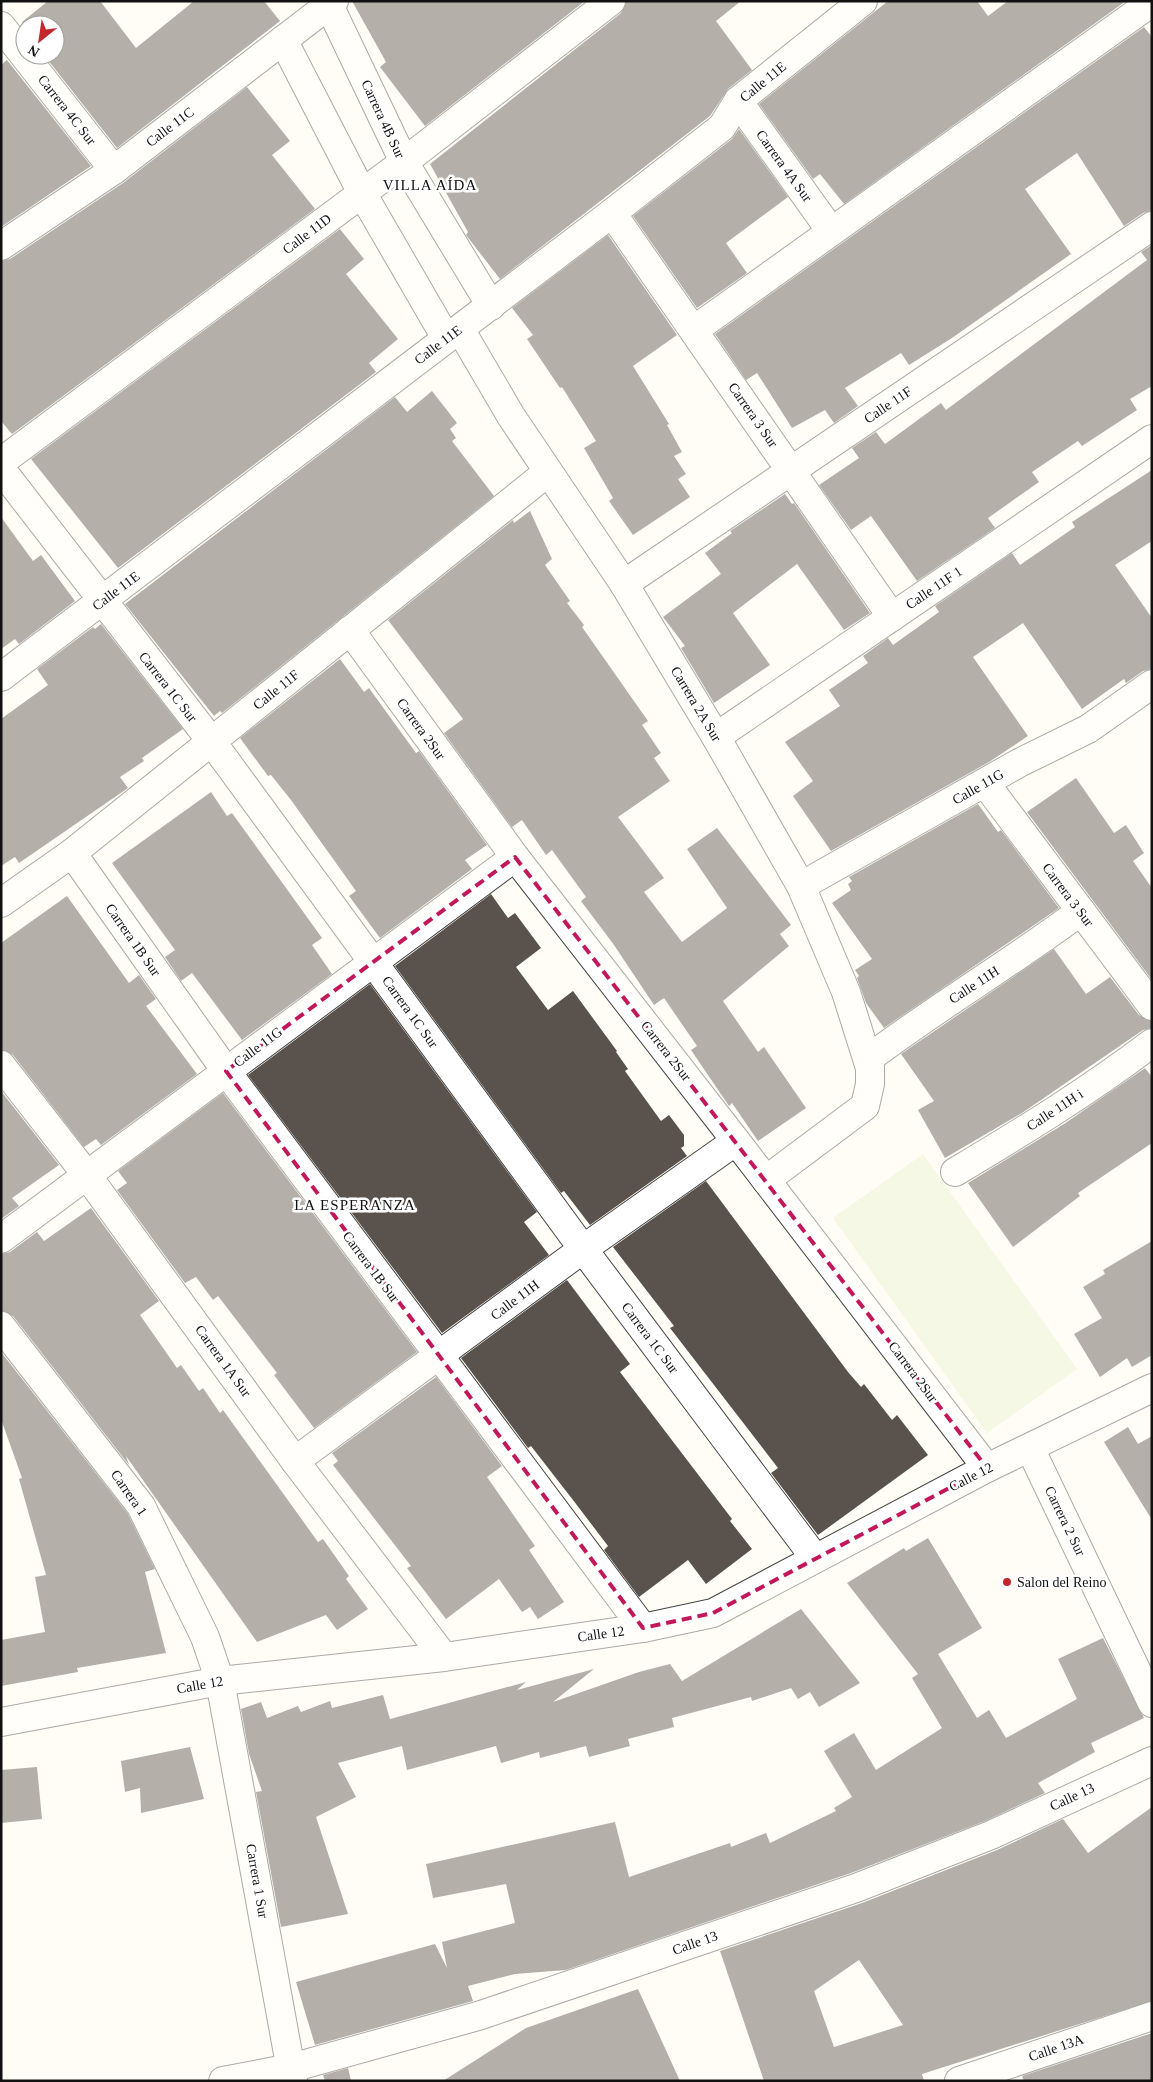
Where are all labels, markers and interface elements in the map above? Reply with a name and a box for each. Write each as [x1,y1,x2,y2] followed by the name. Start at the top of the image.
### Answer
[15,15,65,65] north arrow
[26,42,42,60] text: N
[737,59,789,105] street label: Calle 11E
[35,72,99,148] street label: Carrera 4C Sur
[358,77,408,161] street label: Carrera 4B Sur
[143,104,197,150] street label: Calle 11C
[753,127,815,205] street label: Carrera 4A Sur
[383,177,477,193] district label: VILLA AÍDA
[280,211,334,257] street label: Calle 11D
[411,322,465,368] street label: Calle 11E
[725,380,781,450] street label: Carrera 3 Sur
[861,383,915,426] street label: Calle 11F
[903,564,965,612] street label: Calle 11F 1
[89,568,143,614] street label: Calle 11E
[136,649,200,725] street label: Carrera 1C Sur
[668,664,724,744] street label: Carrera 2A Sur
[250,667,302,713] street label: Calle 11F
[394,695,448,763] street label: Carrera 2Sur
[950,766,1006,808] street label: Calle 11G
[1039,860,1097,930] street label: Carrera 3 Sur
[103,901,164,979] street label: Carrera 1B Sur
[946,963,1002,1007] street label: Calle 11H
[379,973,441,1051] street label: Carrera 1C Sur
[638,1018,694,1084] street label: Carrera 2Sur
[231,1024,285,1070] street label: Calle 11G
[1024,1086,1086,1134] street label: Calle 11H i
[294,1197,416,1213] district label: LA ESPERANZA
[340,1229,403,1306] street label: Carrera 1B Sur
[488,1277,542,1323] street label: Calle 11H
[619,1300,682,1377] street label: Carrera 1C Sur
[192,1322,254,1400] street label: Carrera 1A Sur
[885,1339,941,1405] street label: Carrera 2Sur
[947,1460,995,1494] street label: Calle 12
[108,1467,150,1519] street label: Carrera 1
[1042,1484,1088,1558] street label: Carrera 2 Sur
[1017,1575,1106,1590] place label: Salon del Reino
[1001,1576,1013,1588] marker: Salon del Reino
[577,1623,625,1645] street label: Calle 12
[176,1674,224,1696] street label: Calle 12
[1048,1780,1096,1814] street label: Calle 13
[243,1843,271,1920] street label: Carrera 1 Sur
[670,1928,720,1958] street label: Calle 13
[1027,2031,1086,2064] street label: Calle 13A

